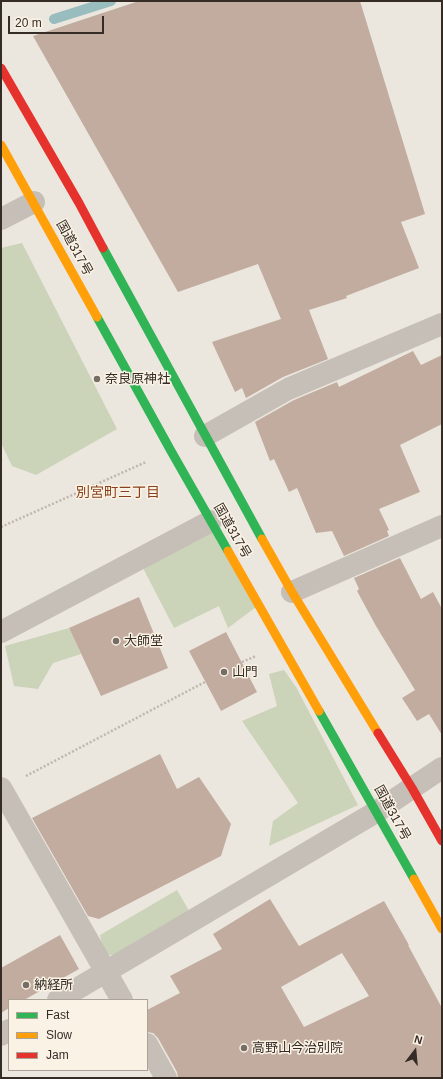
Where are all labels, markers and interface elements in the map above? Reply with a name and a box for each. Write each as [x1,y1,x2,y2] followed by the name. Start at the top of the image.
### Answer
[10,8,106,34] scale bar
[15,16,42,30] text: 20 m
[52,218,96,278] street label: 国道317号
[105,371,170,387] place label: 奈良原神社
[92,374,102,384] marker: 奈良原神社
[76,485,160,501] district label: 別宮町三丁目
[210,501,254,561] street label: 国道317号
[124,633,163,649] place label: 大師堂
[111,636,121,646] marker: 大師堂
[232,664,258,680] place label: 山門
[219,667,229,677] marker: 山門
[370,783,414,843] street label: 国道317号
[34,977,73,993] place label: 納経所
[21,980,31,990] marker: 納経所
[8,999,148,1071] legend
[46,1008,69,1022] text: Fast
[46,1028,72,1042] text: Slow
[395,1031,435,1071] north arrow
[413,1033,424,1046] text: N
[252,1040,343,1056] place label: 高野山今治別院
[239,1043,249,1053] marker: 高野山今治別院
[46,1048,69,1062] text: Jam

